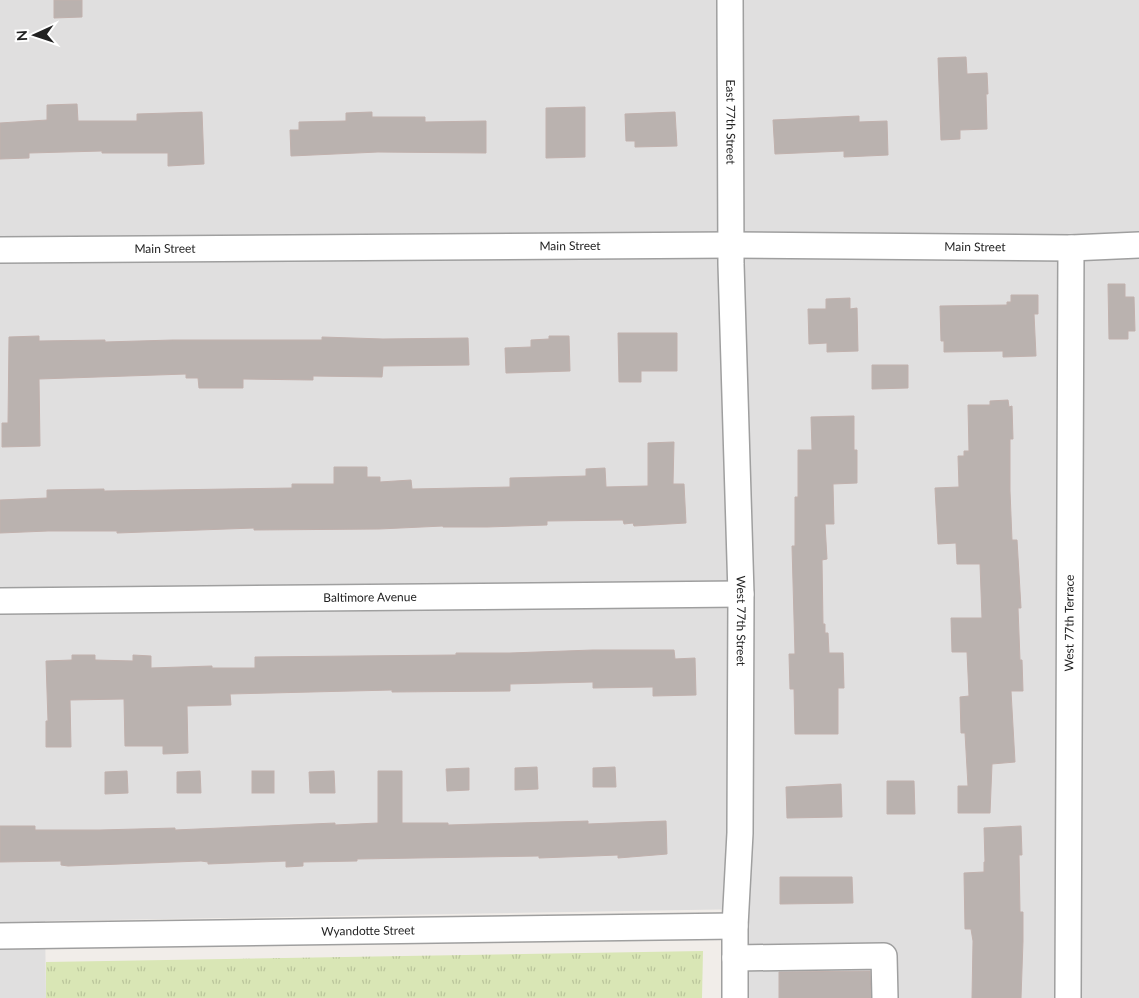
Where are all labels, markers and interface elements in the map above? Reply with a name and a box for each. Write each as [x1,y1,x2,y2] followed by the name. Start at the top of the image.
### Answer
[10,10,60,60] north arrow
[13,30,30,42] text: N
[723,79,739,165] street label: East 77th Street
[539,238,601,253] street label: Main Street
[944,239,1006,254] street label: Main Street
[134,241,196,256] street label: Main Street
[733,575,749,667] street label: West 77th Street
[1061,575,1077,671] street label: West 77th Terrace
[323,589,417,605] street label: Baltimore Avenue
[321,922,416,939] street label: Wyandotte Street

